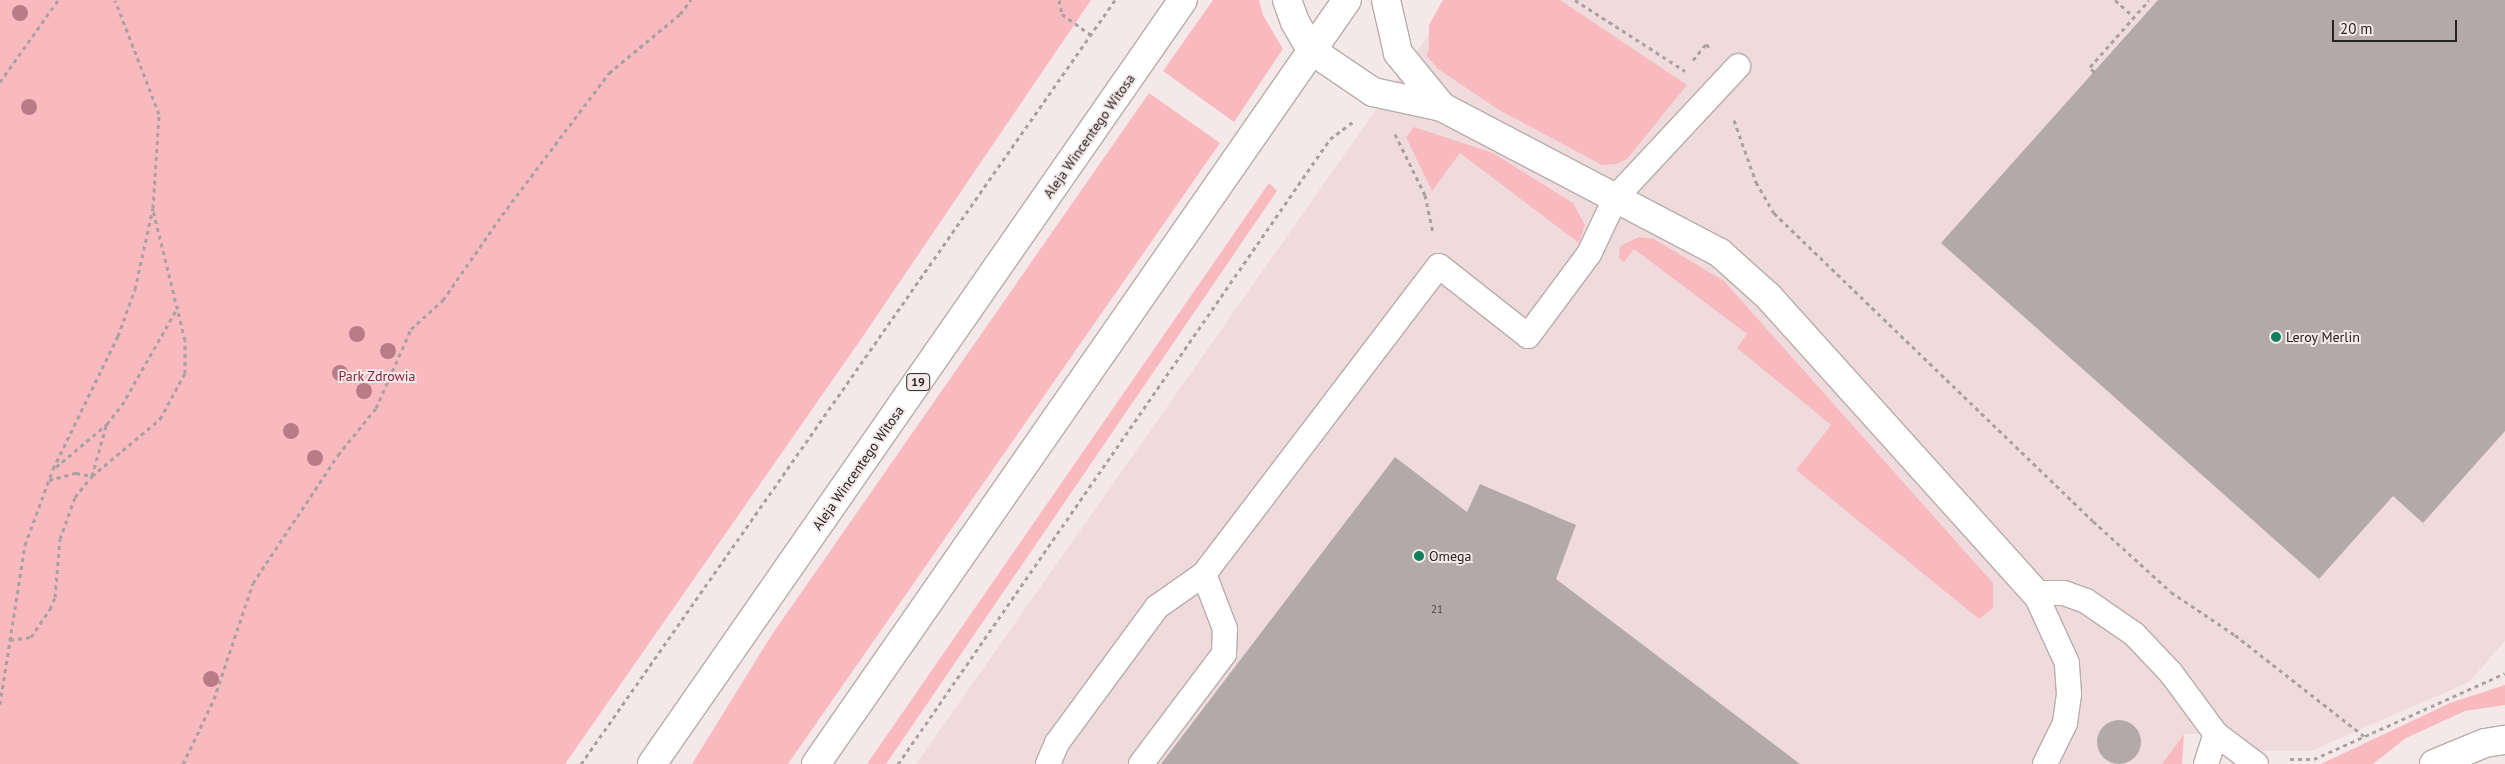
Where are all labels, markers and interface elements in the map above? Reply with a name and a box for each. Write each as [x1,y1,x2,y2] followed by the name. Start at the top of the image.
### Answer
[2335,10,2460,42] scale bar
[2340,19,2373,38] text: 20 m
[1040,70,1138,202] street label: Aleja Wincentego Witosa
[2286,329,2360,345] place label: Leroy Merlin
[2270,331,2282,343] marker: Leroy Merlin
[338,368,416,384] park label: Park Zdrowia
[906,372,930,392] road number: 19
[809,402,907,534] street label: Aleja Wincentego Witosa
[1429,548,1471,564] place label: Omega
[1413,550,1425,562] marker: Omega
[1431,602,1443,616] house number: 21

